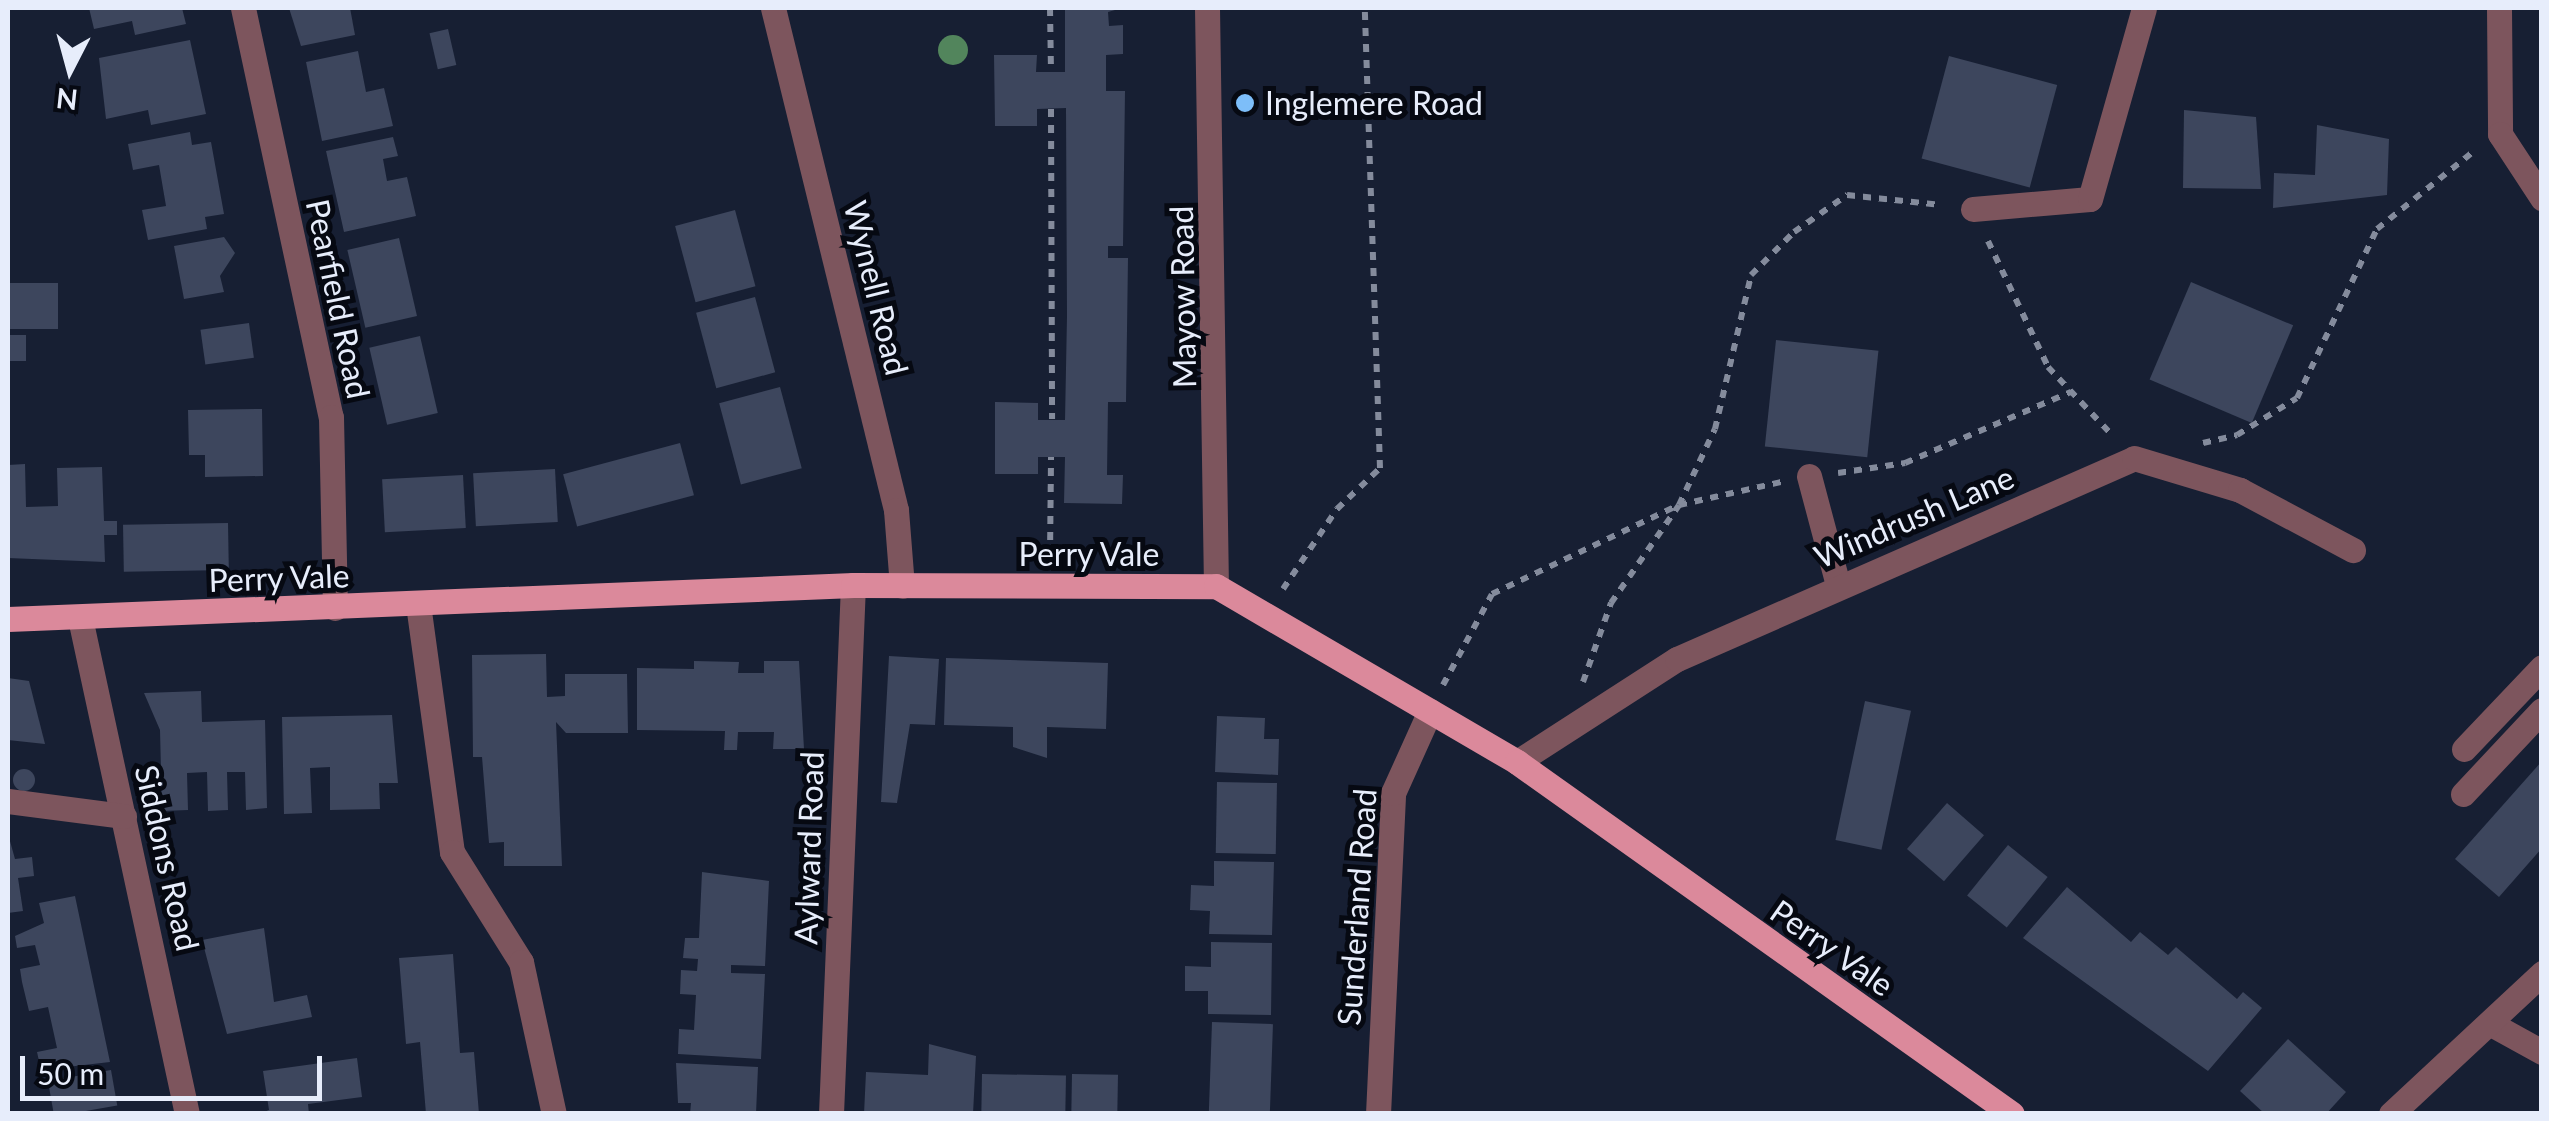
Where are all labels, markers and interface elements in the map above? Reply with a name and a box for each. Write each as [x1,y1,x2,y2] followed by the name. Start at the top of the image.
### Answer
[20,20,120,120] north arrow
[54,82,79,118] text: N
[1265,84,1483,122] place label: Inglemere Road
[1234,92,1256,114] marker: Inglemere Road
[298,196,378,402] street label: Pearfield Road
[836,197,916,379] street label: Wynell Road
[1162,205,1204,389] street label: Mayow Road
[1808,458,2020,576] street label: Windrush Lane
[1018,535,1160,573] street label: Perry Vale
[207,556,351,600] street label: Perry Vale
[786,751,832,945] street label: Aylward Road
[127,761,207,955] street label: Siddons Road
[1330,787,1384,1027] street label: Sunderland Road
[1762,891,1902,1005] street label: Perry Vale
[25,1036,328,1098] scale bar
[37,1055,104,1091] text: 50 m

